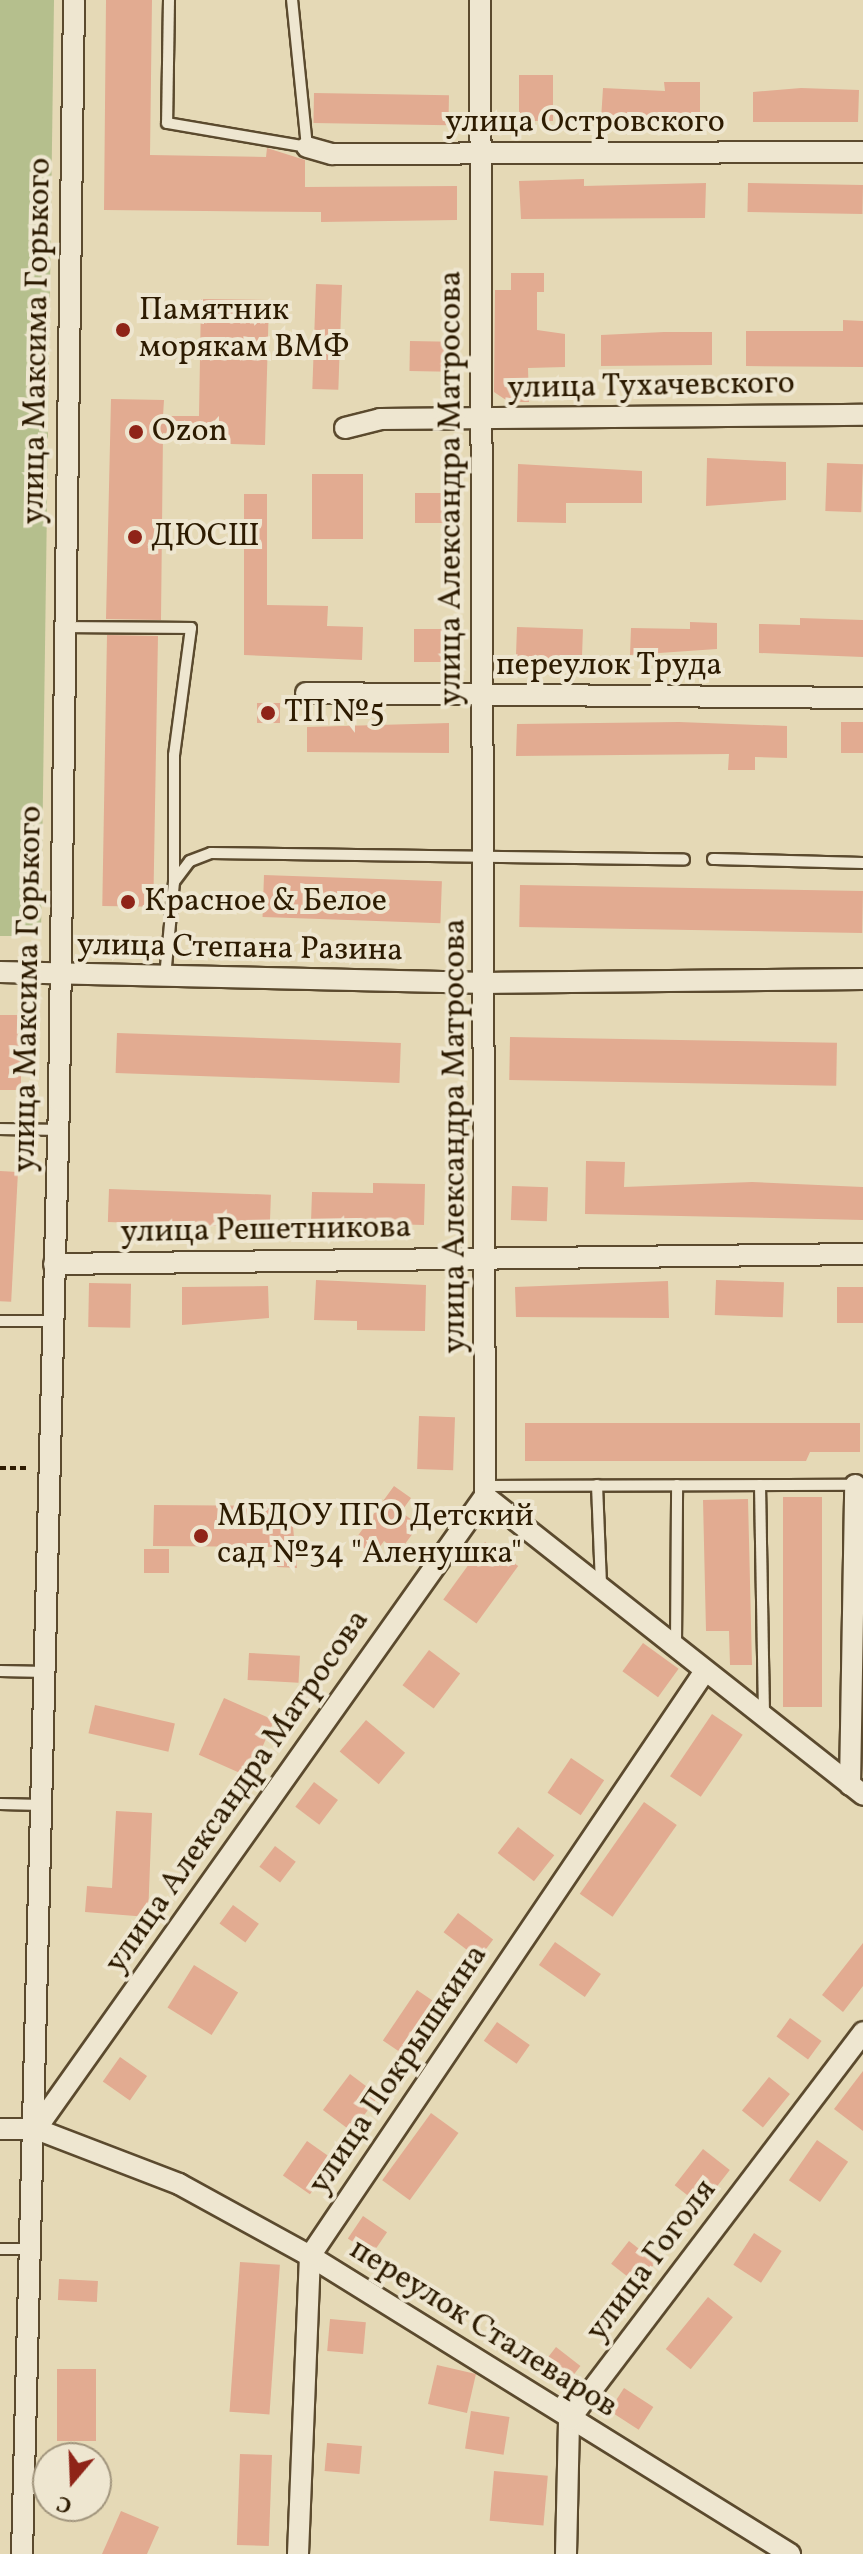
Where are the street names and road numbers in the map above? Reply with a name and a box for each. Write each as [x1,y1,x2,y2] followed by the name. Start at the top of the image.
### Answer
[445,104,725,142] street label: улица Островского
[16,157,60,525] street label: улица Максима Горького
[433,271,471,705] street label: улица Александра Матросова
[506,365,796,409] street label: улица Тухачевского
[495,647,723,685] street label: переулок Труда
[7,805,51,1173] street label: улица Максима Горького
[437,919,475,1353] street label: улица Александра Матросова
[77,927,403,971] street label: улица Степана Разина
[120,1209,412,1253] street label: улица Решетникова
[98,1603,378,1981] street label: улица Александра Матросова
[301,1938,497,2202] street label: улица Покрышкина
[579,2172,725,2350] street label: улица Гоголя
[342,2231,624,2427] street label: переулок Сталеваров

